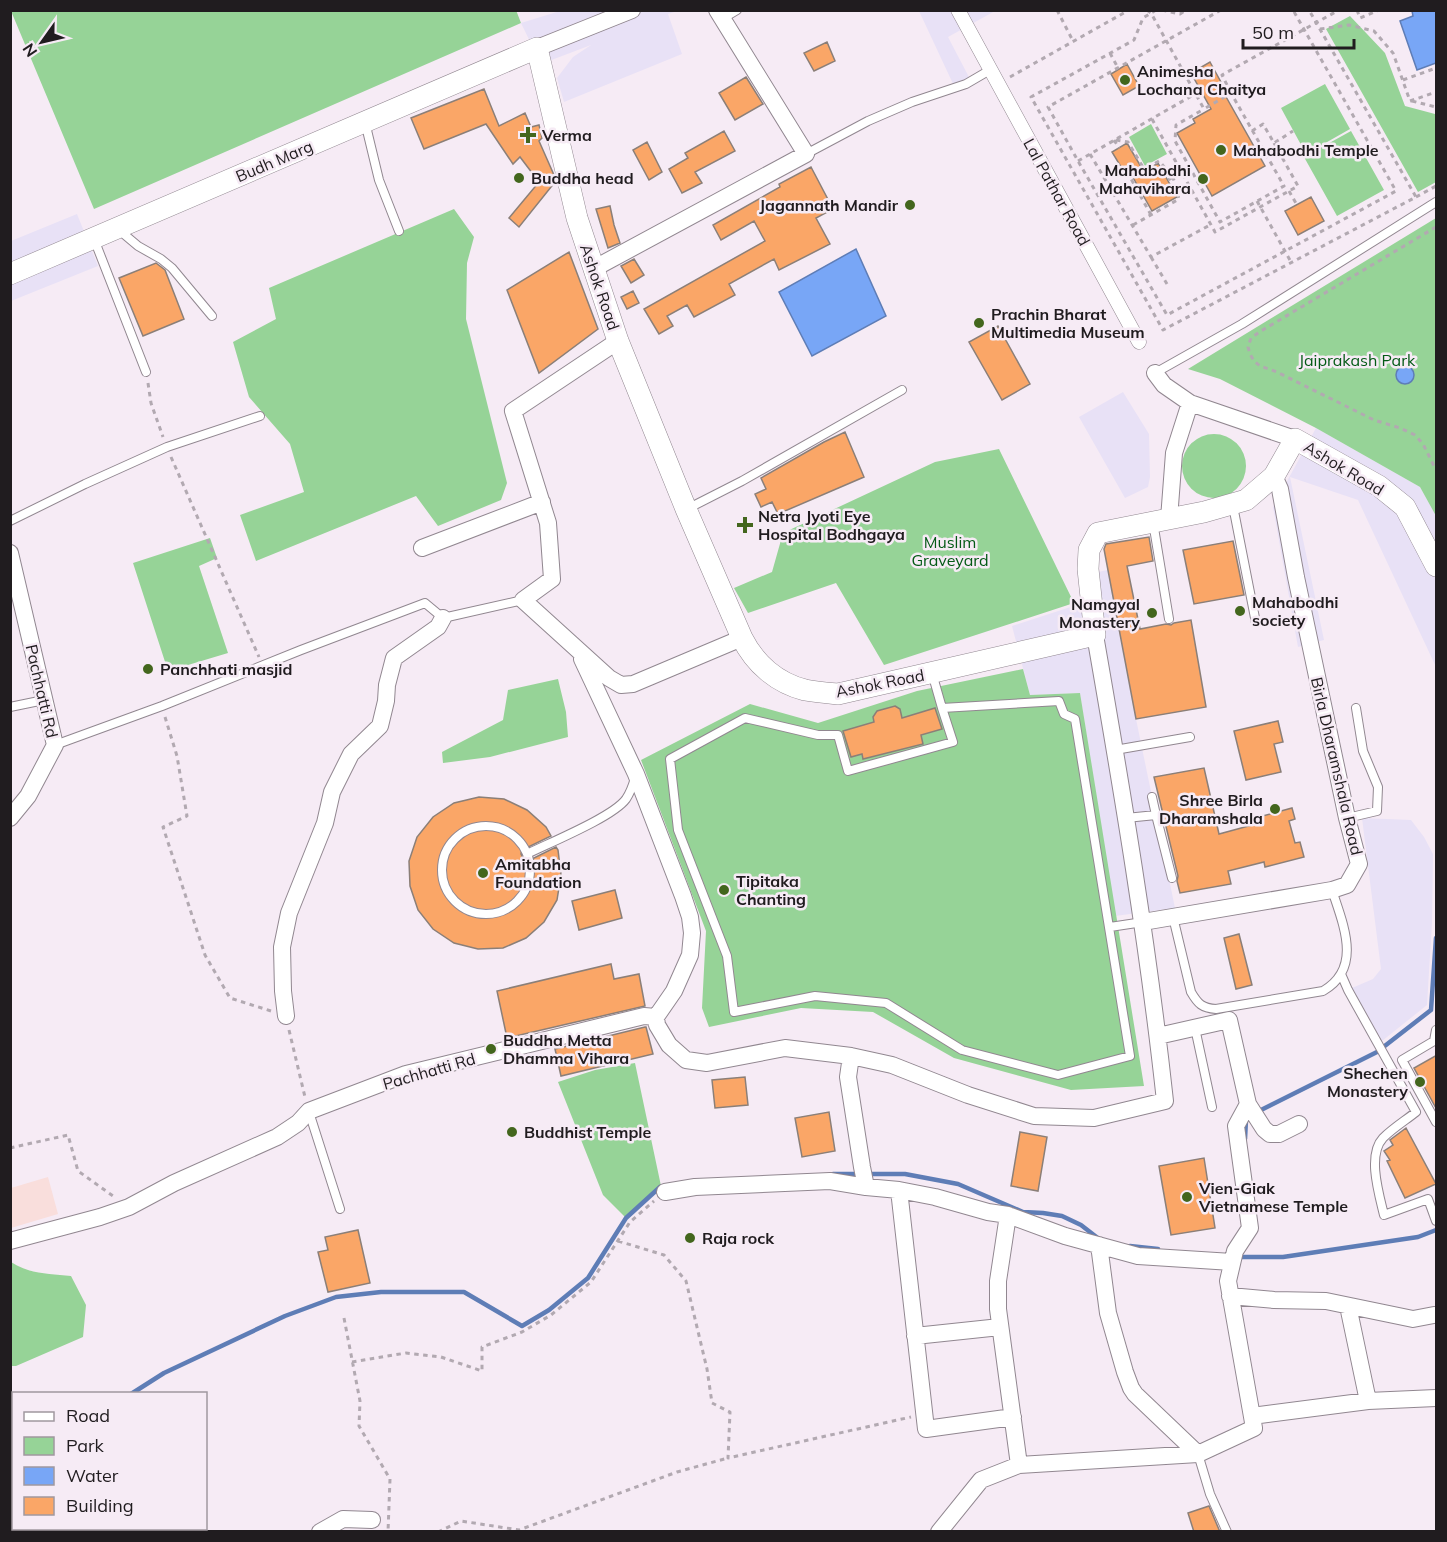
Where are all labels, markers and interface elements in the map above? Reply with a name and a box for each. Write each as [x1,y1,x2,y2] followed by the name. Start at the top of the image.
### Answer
[12,12,72,72] north arrow
[1243,12,1354,50] scale bar
[1252,21,1294,44] text: 50 m
[18,40,41,61] text: N
[1137,61,1266,99] place label: Animesha Lochana Chaitya
[1118,73,1132,87] marker: Animesha Lochana Chaitya
[541,125,592,145] place label: Verma
[519,126,537,144] marker: Verma
[1019,135,1095,249] street label: Lal Pathar Road
[232,136,316,186] street label: Budh Marg
[1233,140,1379,160] place label: Mahabodhi Temple
[1214,143,1228,157] marker: Mahabodhi Temple
[1099,160,1191,198] place label: Mahabodhi Mahavihara
[531,168,634,188] place label: Buddha head
[512,171,526,185] marker: Buddha head
[1196,172,1210,186] marker: Mahabodhi Mahavihara
[759,195,899,215] place label: Jagannath Mandir
[903,198,917,212] marker: Jagannath Mandir
[576,241,624,333] street label: Ashok Road
[991,304,1145,342] place label: Prachin Bharat Multimedia Museum
[972,316,986,330] marker: Prachin Bharat Multimedia Museum
[1299,350,1416,370] park label: Jaiprakash Park
[1300,436,1388,500] street label: Ashok Road
[758,506,905,544] place label: Netra Jyoti Eye Hospital Bodhgaya
[736,516,754,534] marker: Netra Jyoti Eye Hospital Bodhgaya
[911,532,989,570] park label: Muslim Graveyard
[1252,592,1339,630] place label: Mahabodhi society
[1059,594,1140,632] place label: Namgyal Monastery
[1233,604,1247,618] marker: Mahabodhi society
[1145,606,1159,620] marker: Namgyal Monastery
[22,642,62,740] street label: Pachhatti Rd
[160,659,292,679] place label: Panchhati masjid
[141,662,155,676] marker: Panchhati masjid
[834,665,926,701] street label: Ashok Road
[1307,675,1367,857] street label: Birla Dharamshala Road
[1159,790,1263,828] place label: Shree Birla Dharamshala
[1268,802,1282,816] marker: Shree Birla Dharamshala
[495,854,582,892] place label: Amitabha Foundation
[476,866,490,880] marker: Amitabha Foundation
[736,871,806,909] place label: Tipitaka Chanting
[717,883,731,897] marker: Tipitaka Chanting
[503,1030,629,1068] place label: Buddha Metta Dhamma Vihara
[484,1042,498,1056] marker: Buddha Metta Dhamma Vihara
[380,1048,478,1094] street label: Pachhatti Rd
[1327,1063,1408,1101] place label: Shechen Monastery
[1413,1075,1427,1089] marker: Shechen Monastery
[524,1122,652,1142] place label: Buddhist Temple
[505,1125,519,1139] marker: Buddhist Temple
[1198,1178,1348,1216] place label: Vien-Giak Vietnamese Temple
[1180,1190,1194,1204] marker: Vien-Giak Vietnamese Temple
[702,1228,775,1248] place label: Raja rock
[683,1231,697,1245] marker: Raja rock
[12,1392,207,1530] legend
[66,1404,110,1427] text: Road
[66,1434,105,1457] text: Park
[66,1464,119,1487] text: Water
[66,1494,134,1517] text: Building

